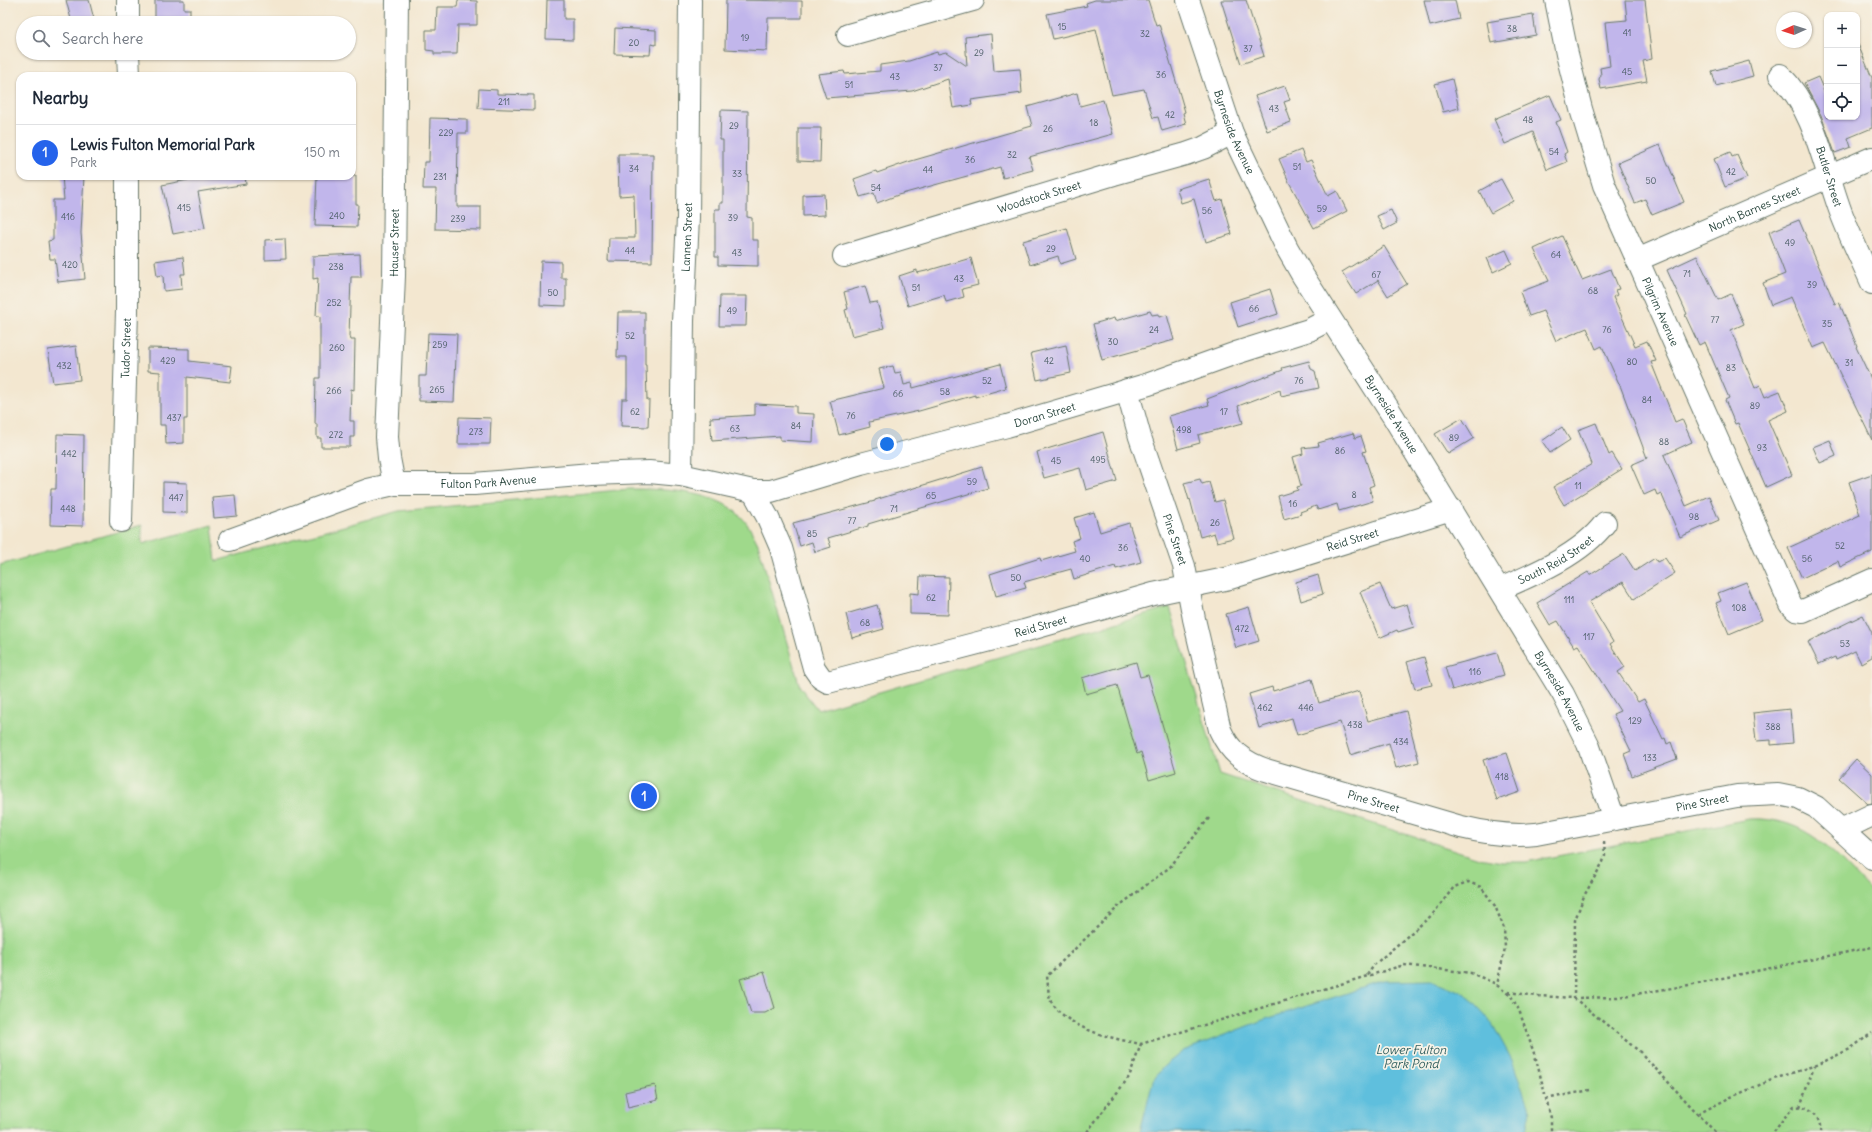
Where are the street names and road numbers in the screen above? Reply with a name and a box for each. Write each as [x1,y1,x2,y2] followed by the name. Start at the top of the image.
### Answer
[1211,88,1258,176] street label: Byrneside Avenue
[1813,145,1845,209] street label: Butler Street
[996,177,1083,216] street label: Woodstock Street
[1707,183,1803,235] street label: North Barnes Street
[678,202,695,272] street label: Lannen Street
[387,208,402,277] street label: Hauser Street
[1639,275,1682,348] street label: Pilgrim Avenue
[118,317,134,379] street label: Tudor Street
[1362,373,1421,456] street label: Byrneside Avenue
[1013,399,1077,430] street label: Doran Street
[441,472,537,491] street label: Fulton Park Avenue
[1160,512,1190,567] street label: Pine Street
[1325,525,1380,554] street label: Reid Street
[1516,532,1597,587] street label: South Reid Street
[1013,612,1069,640] street label: Reid Street
[1531,649,1588,734] street label: Byrneside Avenue
[1346,787,1401,816] street label: Pine Street
[1675,791,1730,814] street label: Pine Street

